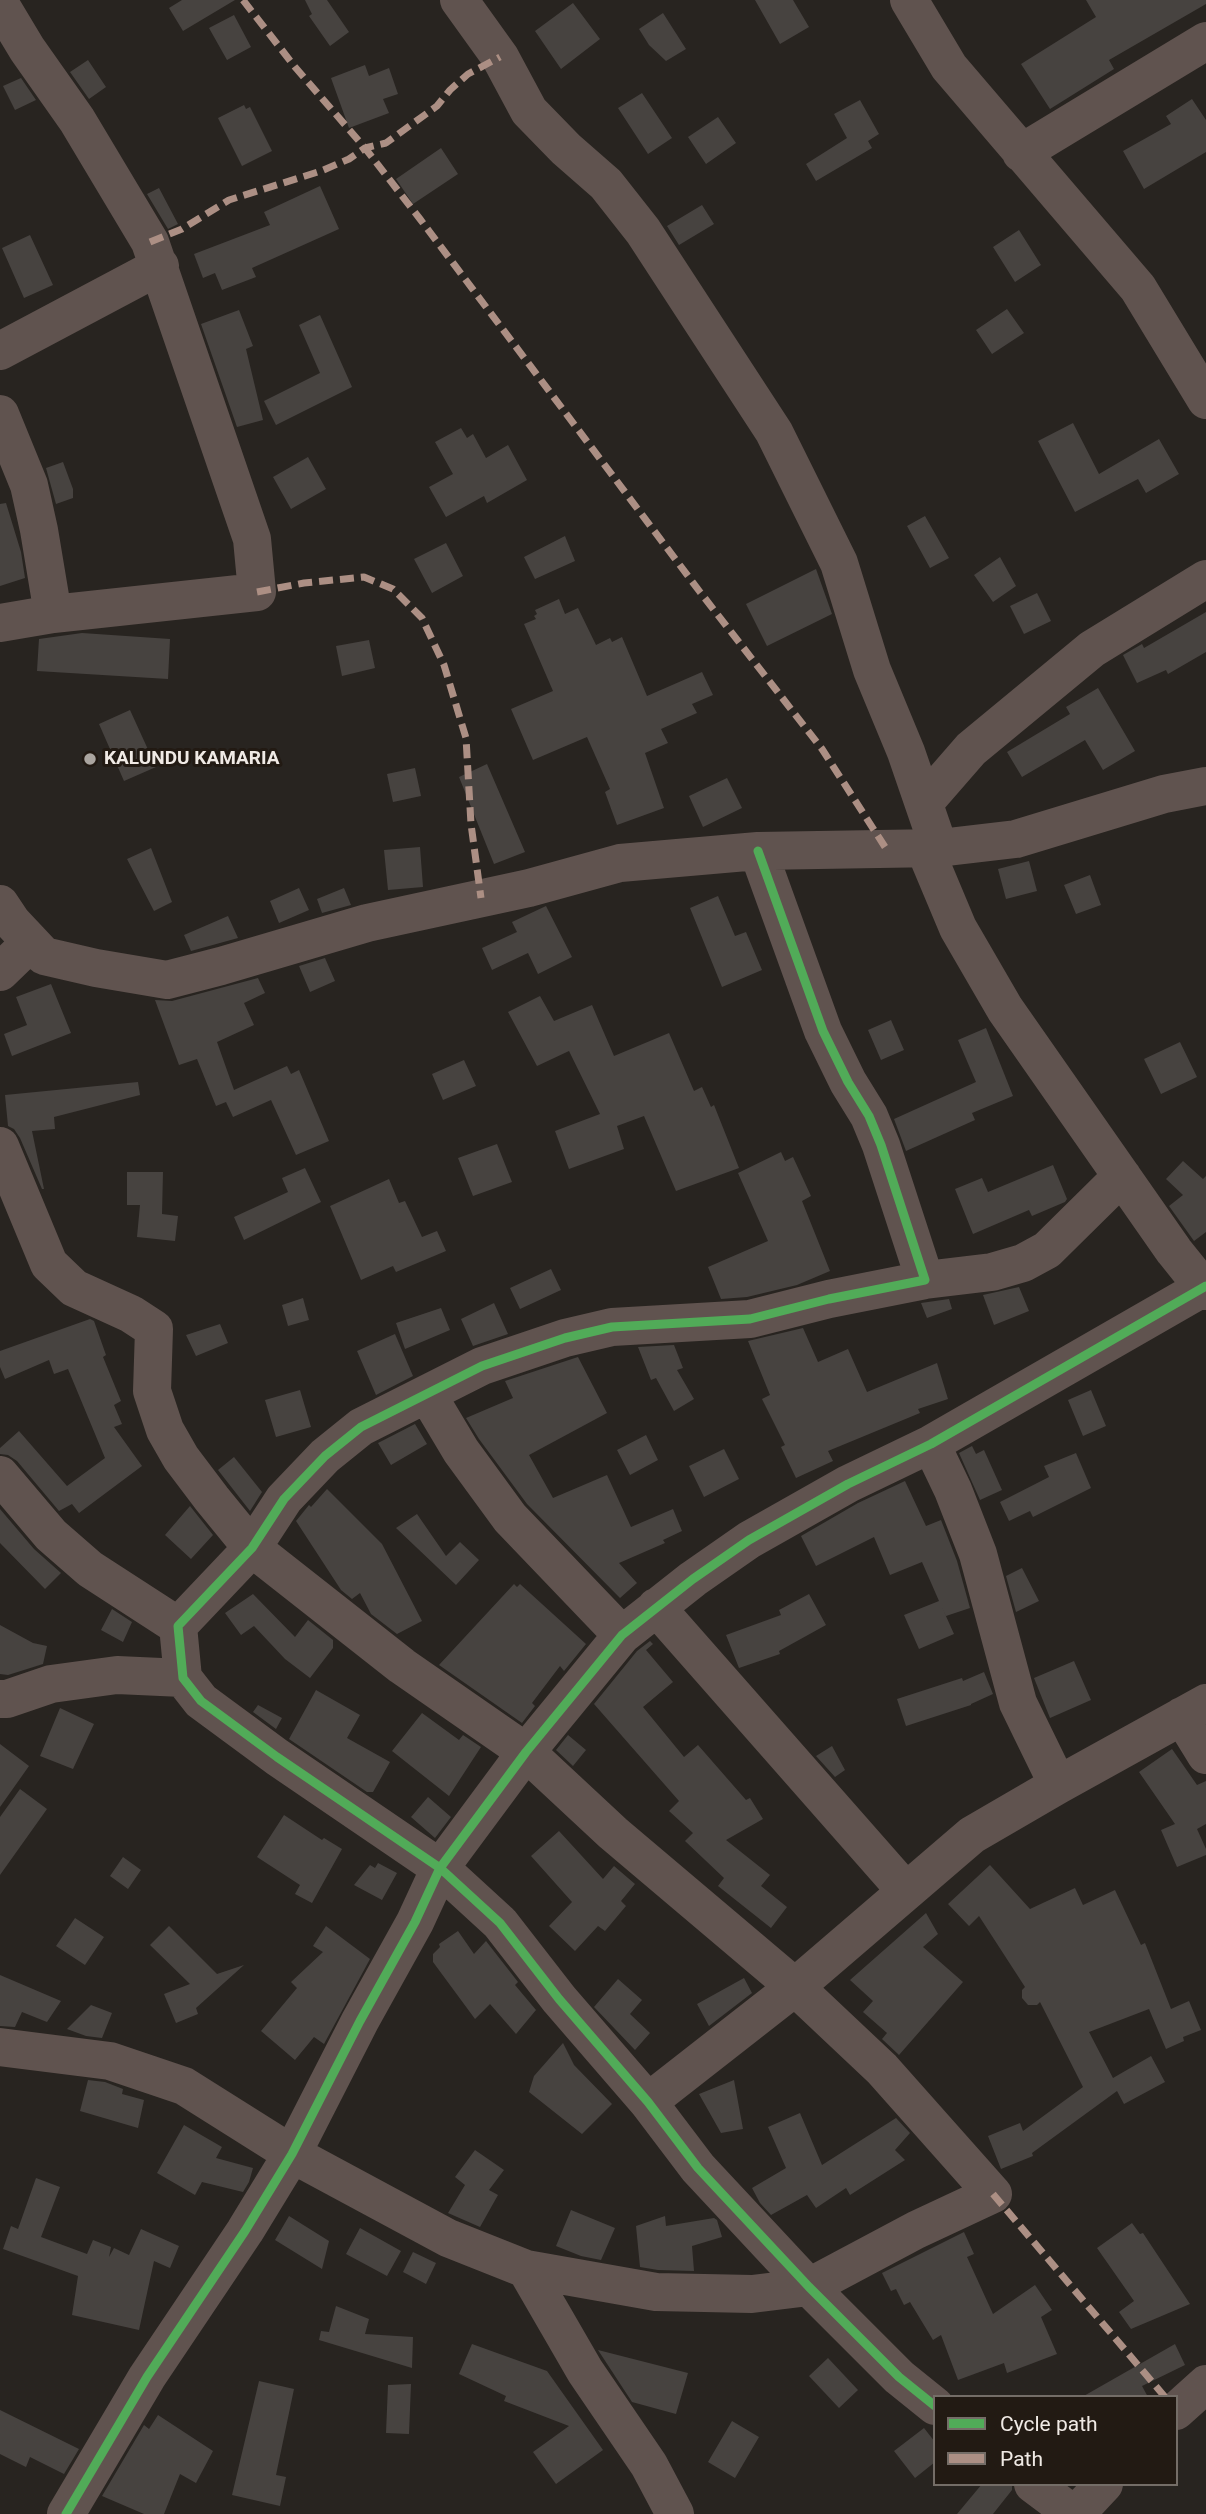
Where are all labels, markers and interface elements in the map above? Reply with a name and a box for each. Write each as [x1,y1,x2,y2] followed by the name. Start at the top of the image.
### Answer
[104,748,279,770] place label: KALUNDU KAMARIA
[82,751,98,767] marker: KALUNDU KAMARIA
[933,2395,1178,2486] legend
[1000,2412,1098,2436] text: Cycle path
[1000,2447,1043,2471] text: Path

